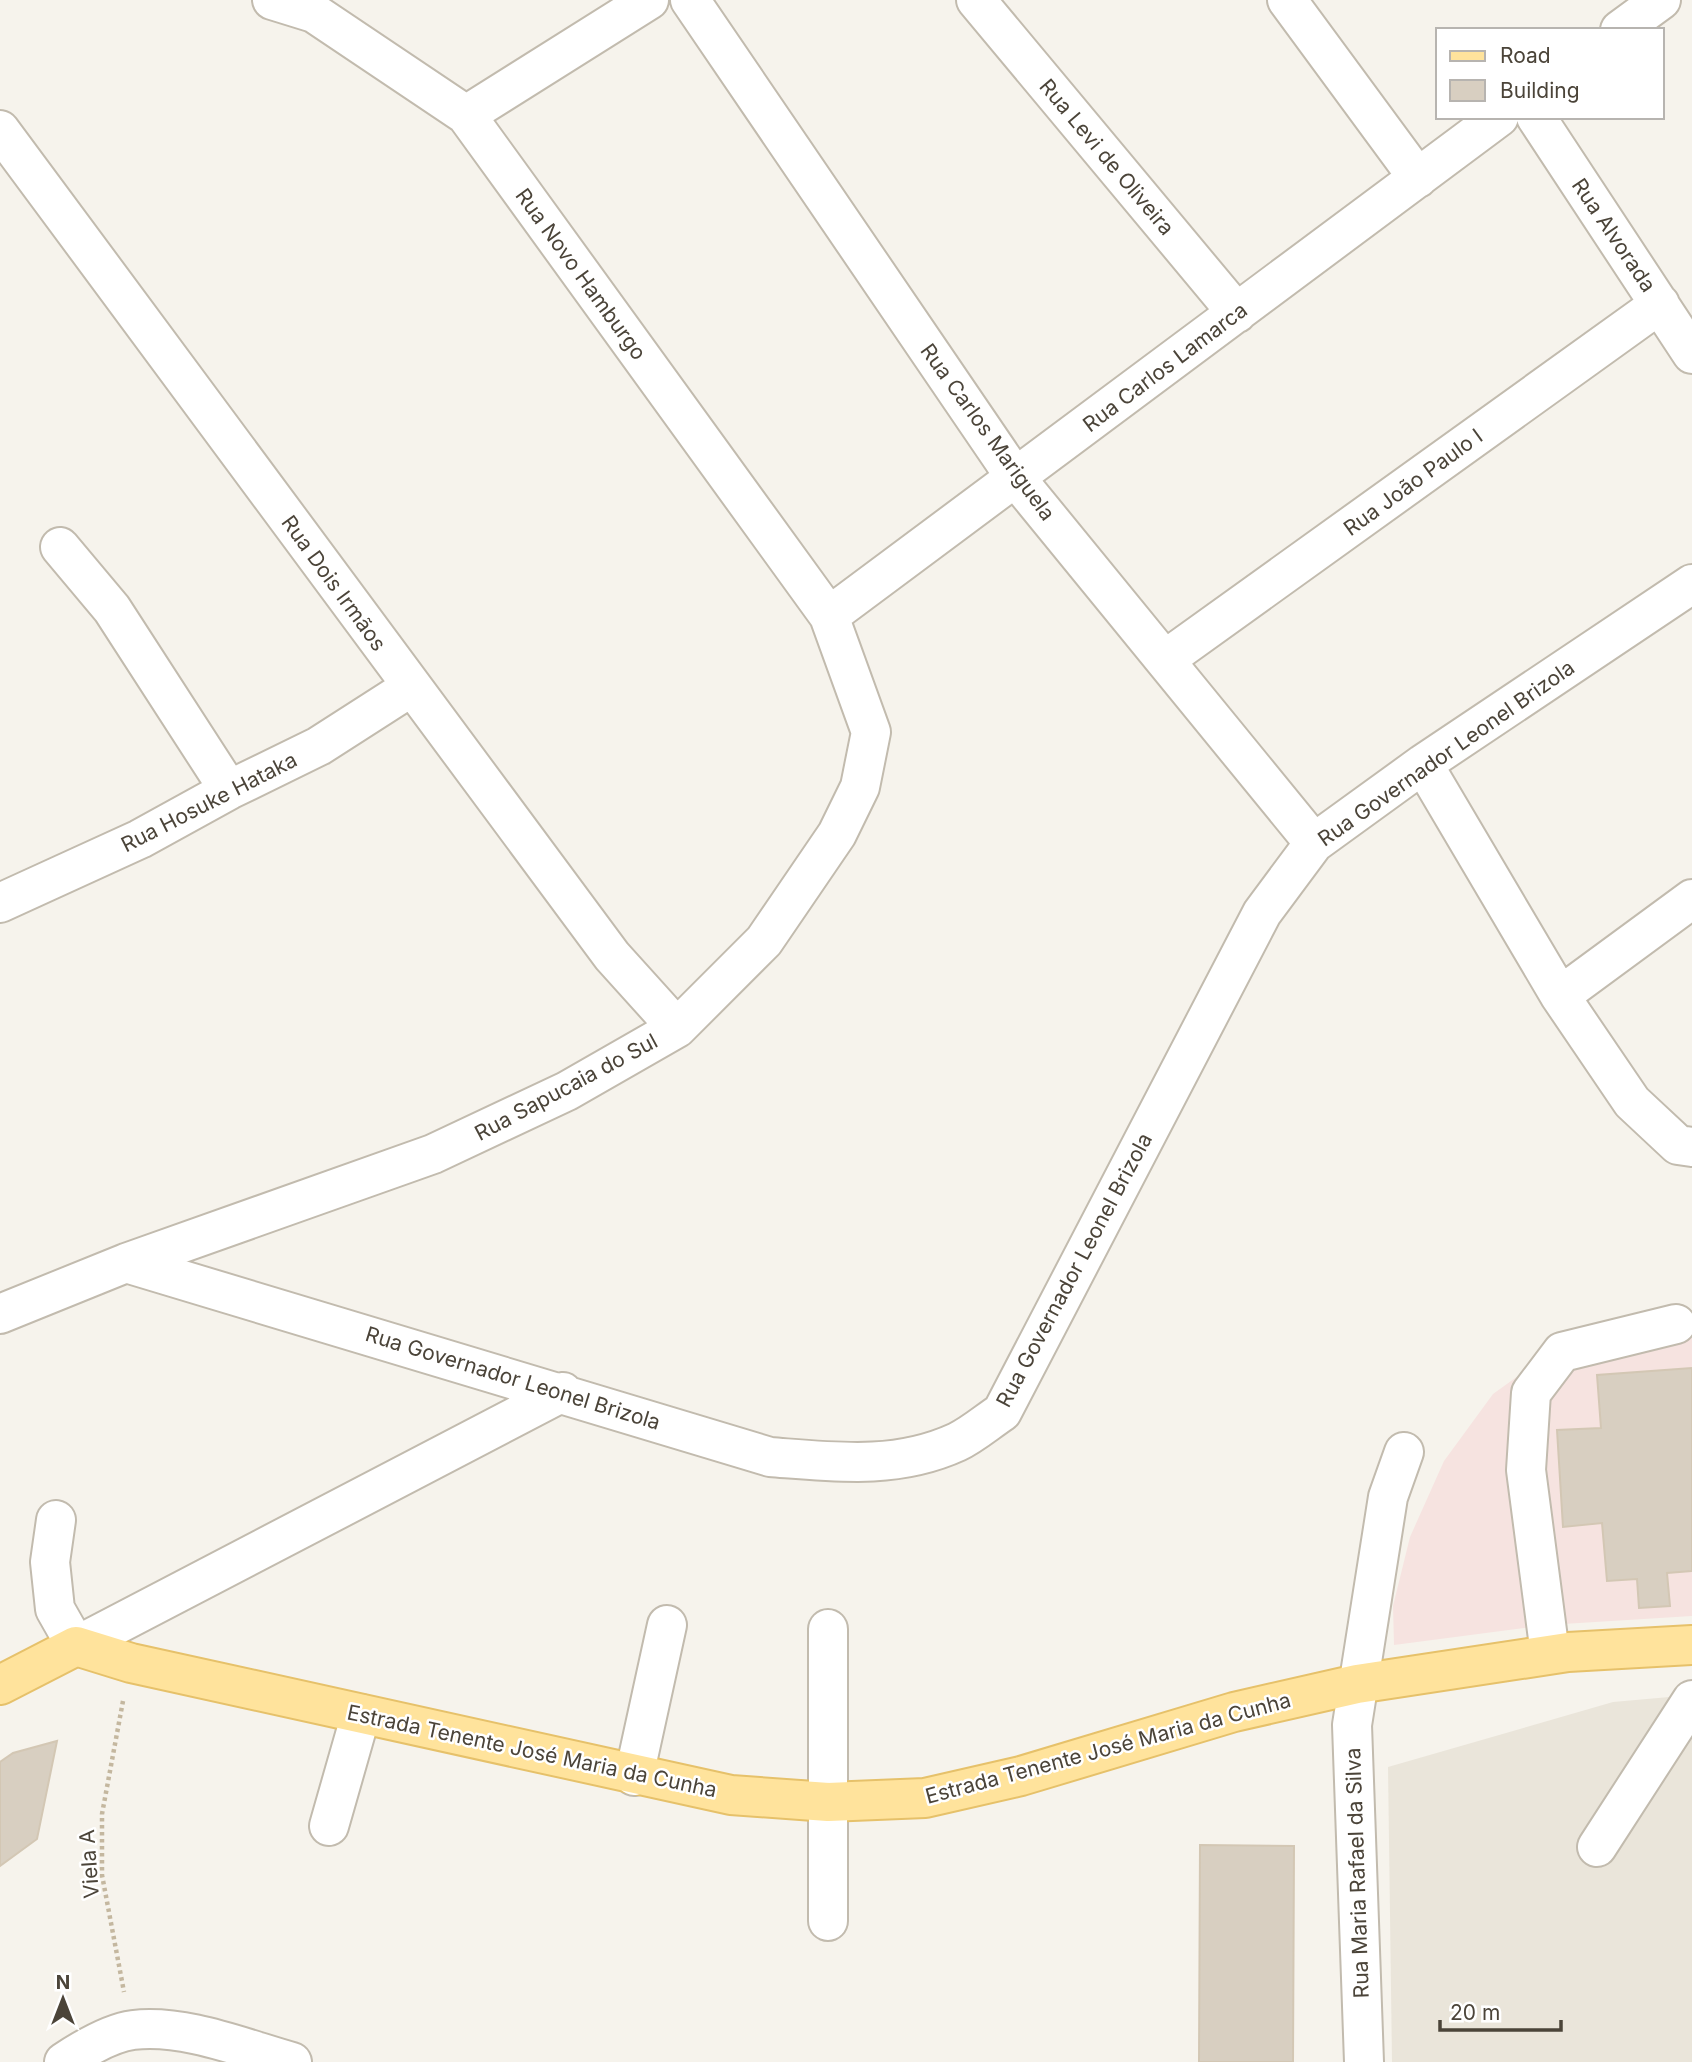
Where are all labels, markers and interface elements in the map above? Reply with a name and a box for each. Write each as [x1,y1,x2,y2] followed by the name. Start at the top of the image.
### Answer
[1436,28,1664,119] legend
[1500,43,1551,68] text: Road
[1034,74,1180,240] street label: Rua Levi de Oliveira
[1500,78,1580,103] text: Building
[1567,173,1661,297] street label: Rua Alvorada
[510,183,652,365] street label: Rua Novo Hamburgo
[1078,297,1252,437] street label: Rua Carlos Lamarca
[916,339,1060,525] street label: Rua Carlos Mariguela
[1339,423,1487,541] street label: Rua João Paulo I
[277,510,391,656] street label: Rua Dois Irmãos
[1313,655,1579,851] street label: Rua Governador Leonel Brizola
[117,747,301,857] street label: Rua Hosuke Hataka
[470,1028,662,1146] street label: Rua Sapucaia do Sul
[991,1129,1157,1411] street label: Rua Governador Leonel Brizola
[363,1321,663,1435] street label: Rua Governador Leonel Brizola
[922,1687,1294,1809] street label: Estrada Tenente José Maria da Cunha
[345,1700,719,1802] street label: Estrada Tenente José Maria da Cunha
[1340,1747,1374,1999] street label: Rua Maria Rafael da Silva
[74,1829,104,1899] street label: Viela A
[28,1964,98,2034] north arrow
[56,1971,70,1994] text: N
[1440,1988,1561,2032] scale bar
[1450,2000,1500,2025] text: 20 m

